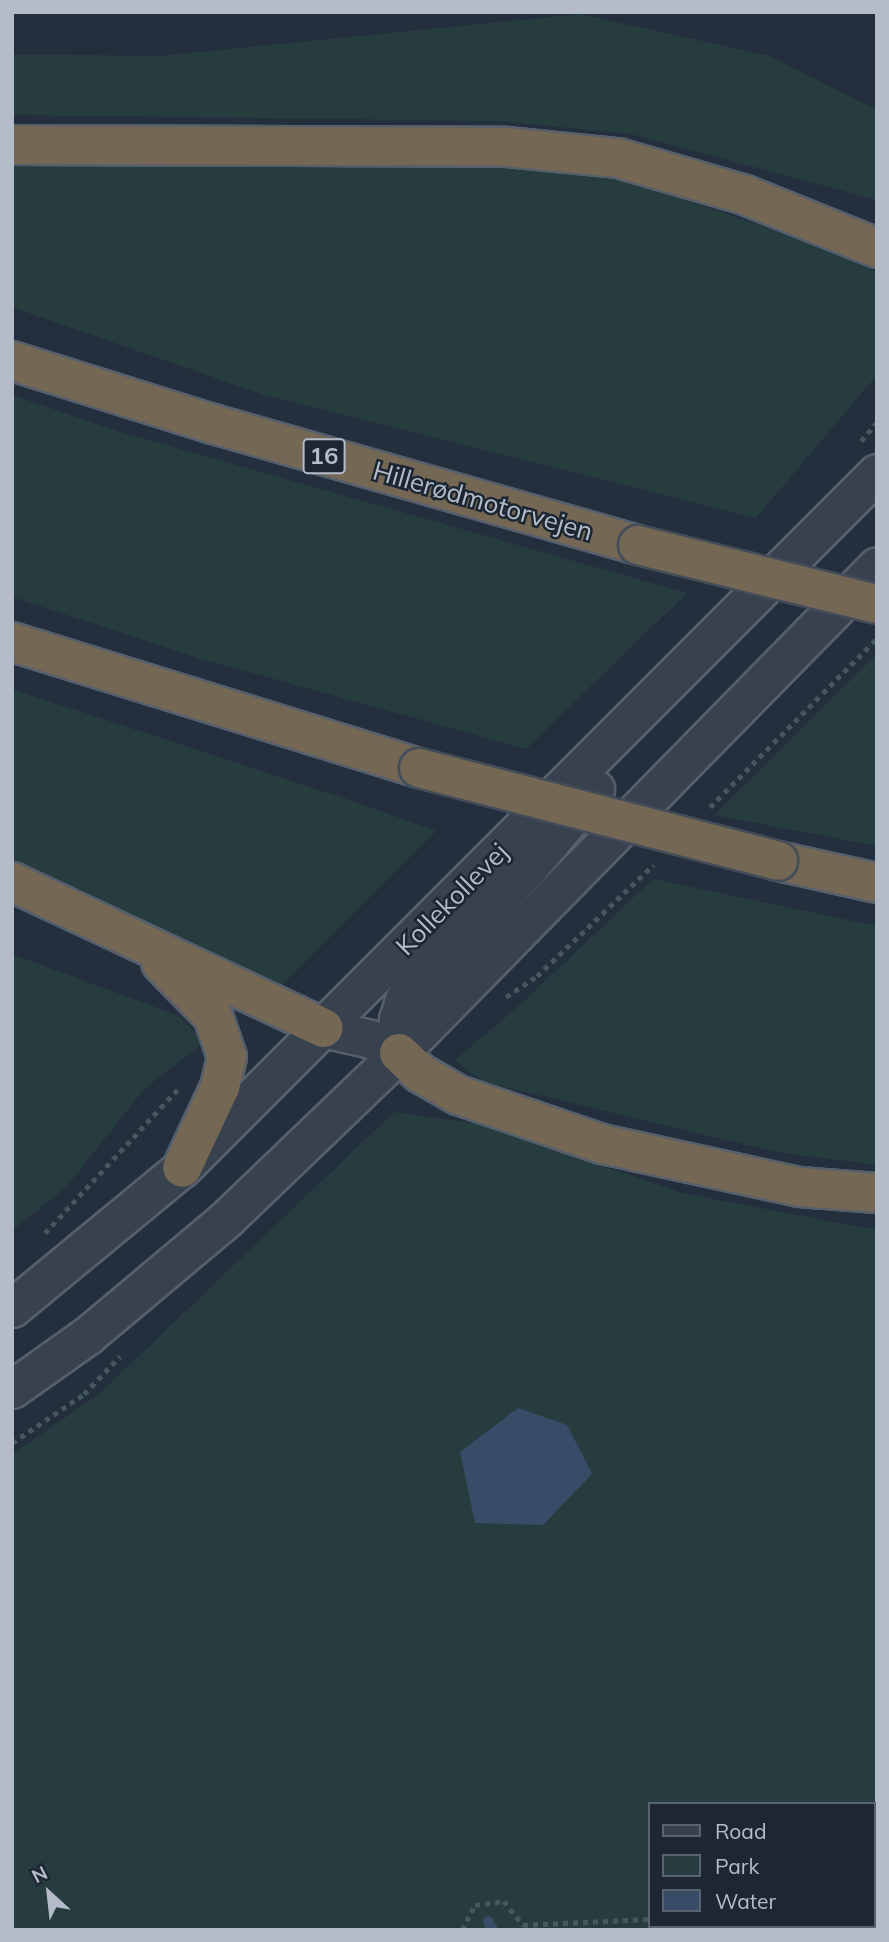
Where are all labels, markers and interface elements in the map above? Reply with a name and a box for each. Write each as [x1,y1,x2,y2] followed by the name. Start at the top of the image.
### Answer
[301,435,347,476] road number: 16
[369,455,597,547] street label: Hillerødmotorvejen
[389,836,515,962] street label: Kollekollevej
[648,1802,875,1928] legend
[715,1818,766,1844] text: Road
[715,1853,759,1879] text: Park
[14,1858,84,1928] north arrow
[28,1860,51,1888] text: N
[715,1888,776,1914] text: Water

